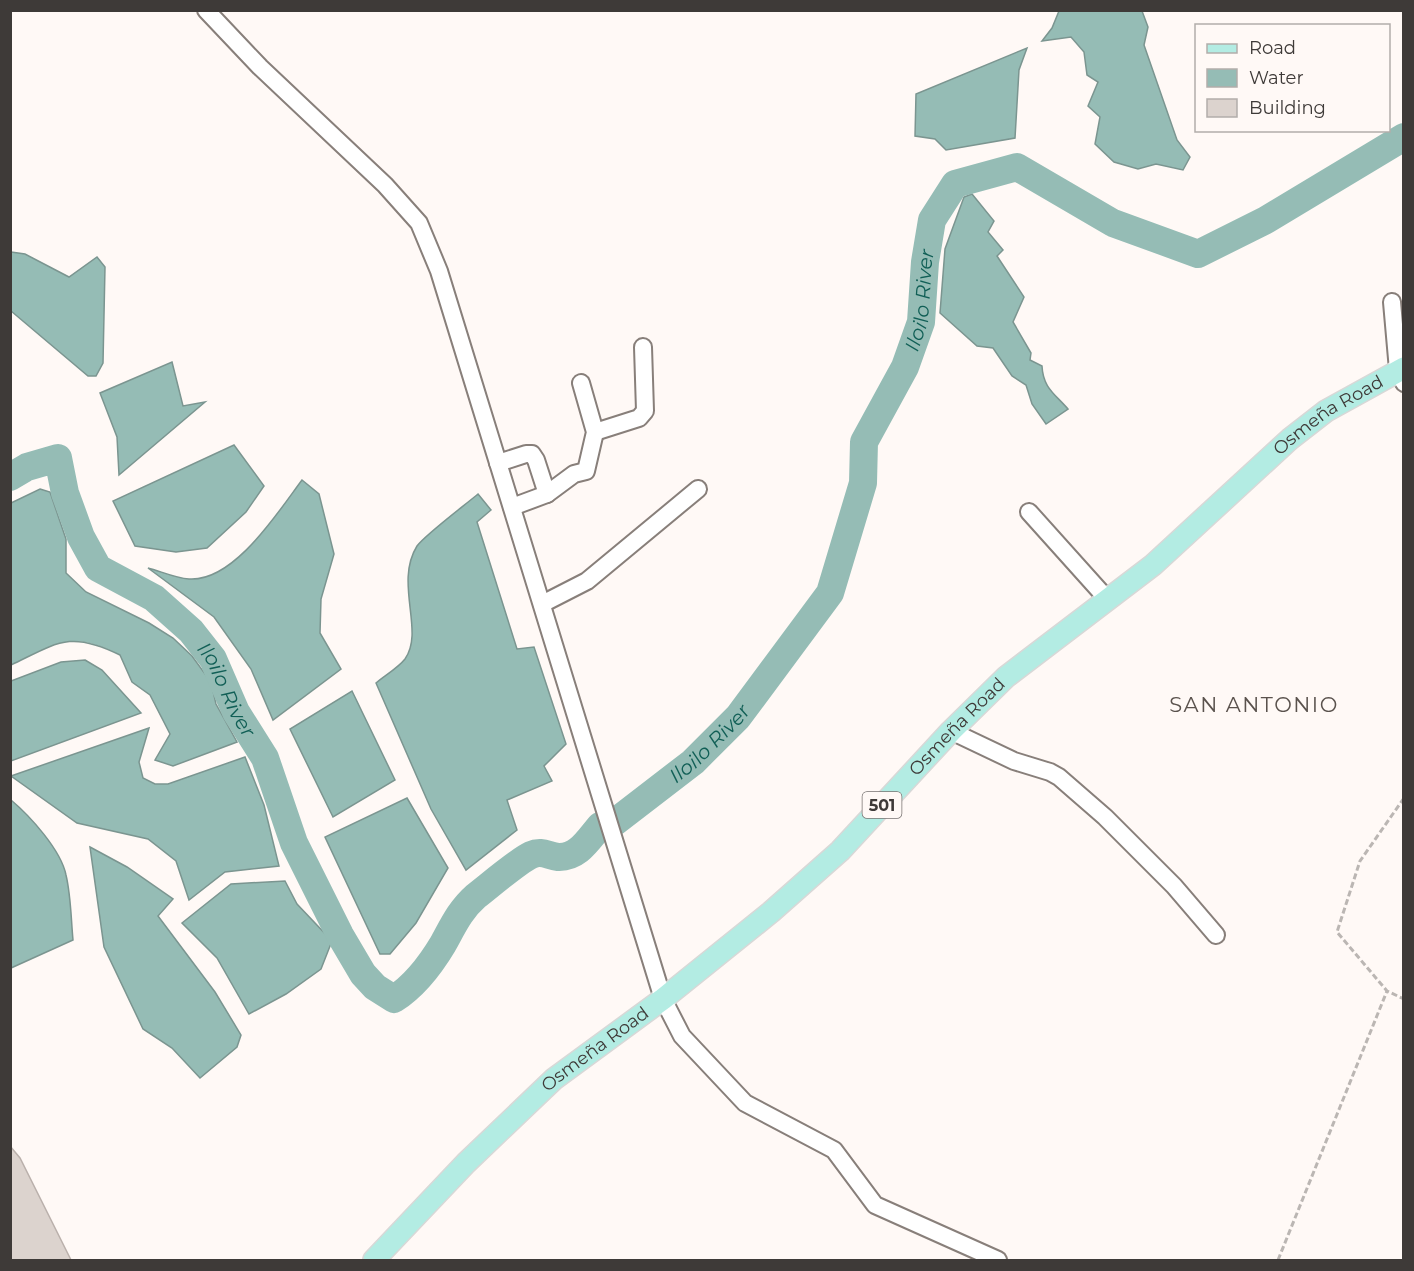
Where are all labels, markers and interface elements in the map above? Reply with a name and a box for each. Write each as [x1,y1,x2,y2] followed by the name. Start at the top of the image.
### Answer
[1195,24,1390,132] legend
[1249,37,1296,59] text: Road
[1249,67,1304,89] text: Water
[1249,97,1326,119] text: Building
[900,246,939,354] water label: Iloilo River
[1269,371,1387,460] street label: Osmeña Road
[192,637,261,742] water label: Iloilo River
[904,673,1010,780] street label: Osmeña Road
[1169,692,1339,717] district label: SAN ANTONIO
[664,699,756,788] water label: Iloilo River
[862,792,902,818] road number: 501
[537,1002,653,1096] street label: Osmeña Road

